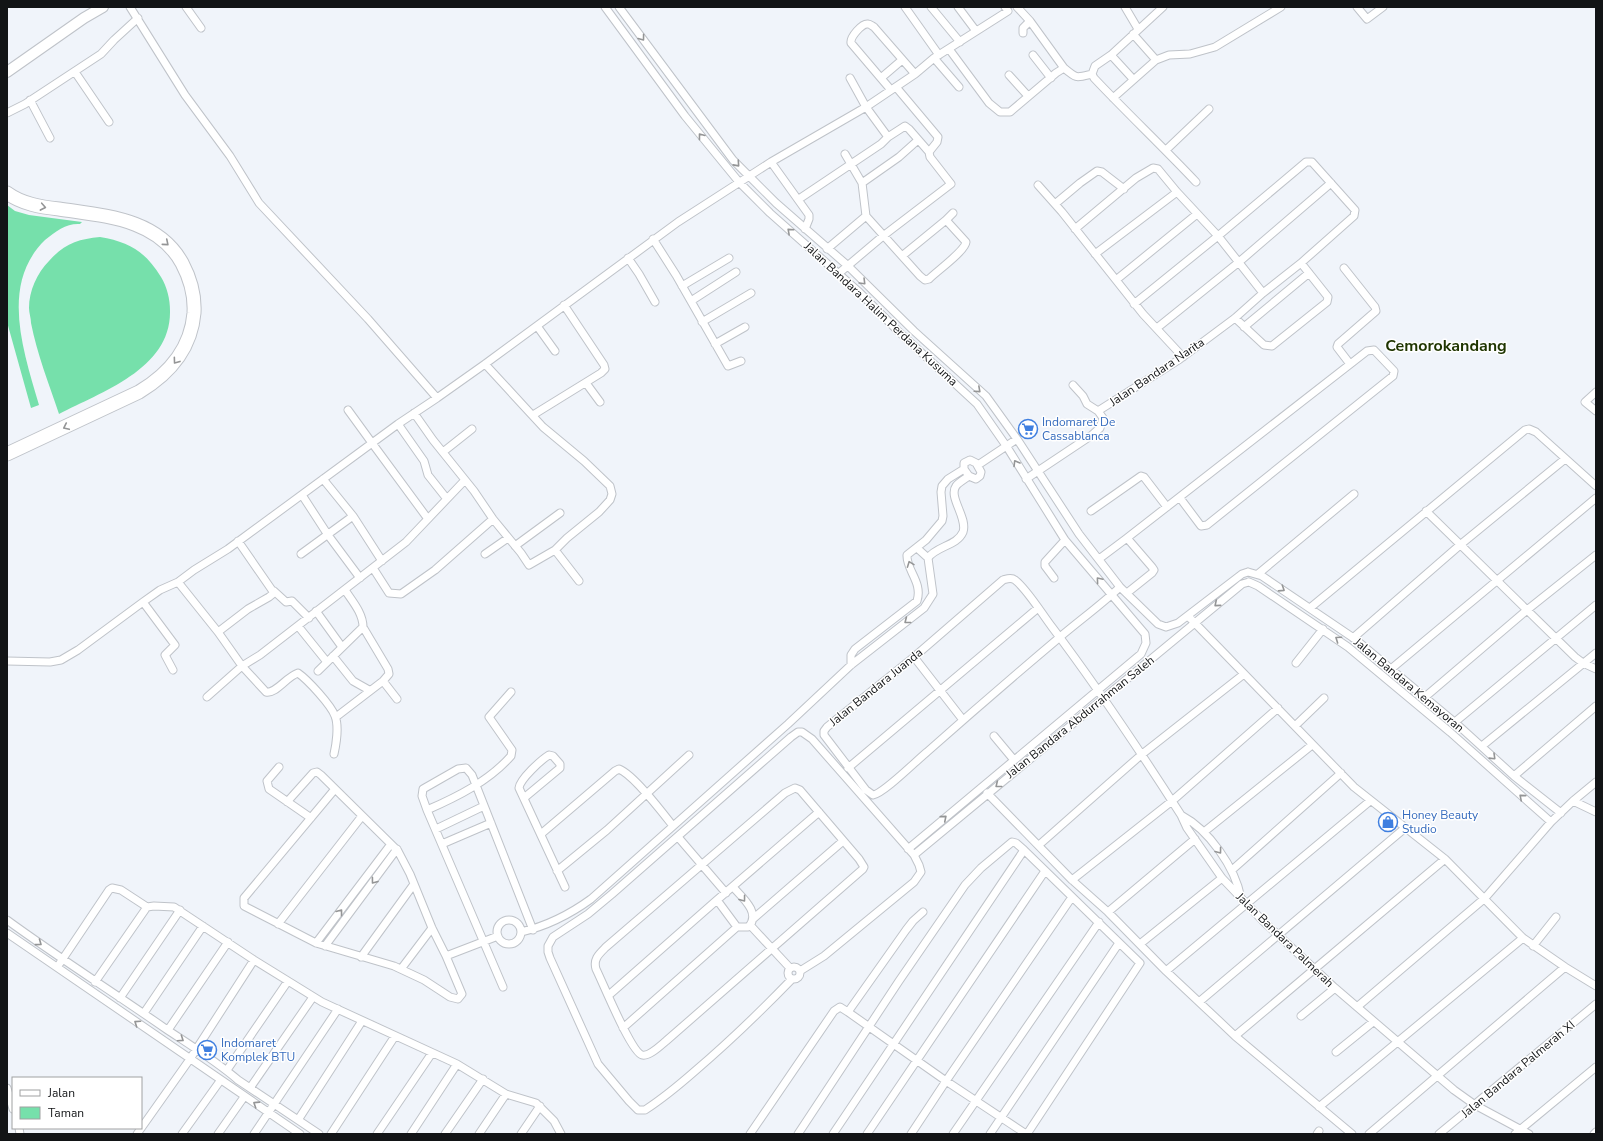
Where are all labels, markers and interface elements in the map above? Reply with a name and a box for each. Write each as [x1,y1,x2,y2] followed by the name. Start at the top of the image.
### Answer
[637,34,644,41] one-way arrow
[699,134,706,141] one-way arrow
[733,160,740,167] one-way arrow
[40,202,46,211] one-way arrow
[788,228,795,235] one-way arrow
[161,238,168,245] one-way arrow
[800,238,961,390] street label: Jalan Bandara Halim Perdana Kusuma
[858,277,866,284] one-way arrow
[1106,334,1208,410] street label: Jalan Bandara Narita
[1385,335,1507,357] district label: Cemorokandang
[174,356,181,363] one-way arrow
[973,385,981,392] one-way arrow
[1042,414,1115,444] place label: Indomaret De Cassablanca
[1017,418,1039,440] supermarket icon: Indomaret De Cassablanca
[63,422,70,430] one-way arrow
[1014,460,1021,467] one-way arrow
[906,560,914,567] one-way arrow
[1097,578,1104,585] one-way arrow
[1278,585,1285,592] one-way arrow
[1215,600,1222,607] one-way arrow
[905,616,912,623] one-way arrow
[1350,634,1467,736] street label: Jalan Bandara Kemayoran
[1335,636,1342,644] one-way arrow
[825,644,926,730] street label: Jalan Bandara Juanda
[1002,652,1158,783] street label: Jalan Bandara Abdurrahman Saleh
[1488,752,1496,760] one-way arrow
[995,780,1003,787] one-way arrow
[1519,794,1526,801] one-way arrow
[1402,807,1479,837] place label: Honey Beauty Studio
[1377,811,1399,833] shop icon: Honey Beauty Studio
[940,815,947,822] one-way arrow
[1214,847,1221,854] one-way arrow
[371,876,378,883] one-way arrow
[1232,889,1337,991] street label: Jalan Bandara Palmerah
[739,894,746,901] one-way arrow
[335,910,342,917] one-way arrow
[34,938,41,945] one-way arrow
[1457,1017,1578,1122] street label: Jalan Bandara Palmerah XI
[134,1020,141,1028] one-way arrow
[177,1034,184,1042] one-way arrow
[221,1035,295,1065] place label: Indomaret Komplek BTU
[196,1039,218,1061] supermarket icon: Indomaret Komplek BTU
[12,1077,142,1129] legend
[47,1085,75,1101] text: Jalan
[253,1102,260,1109] one-way arrow
[48,1105,84,1121] text: Taman

